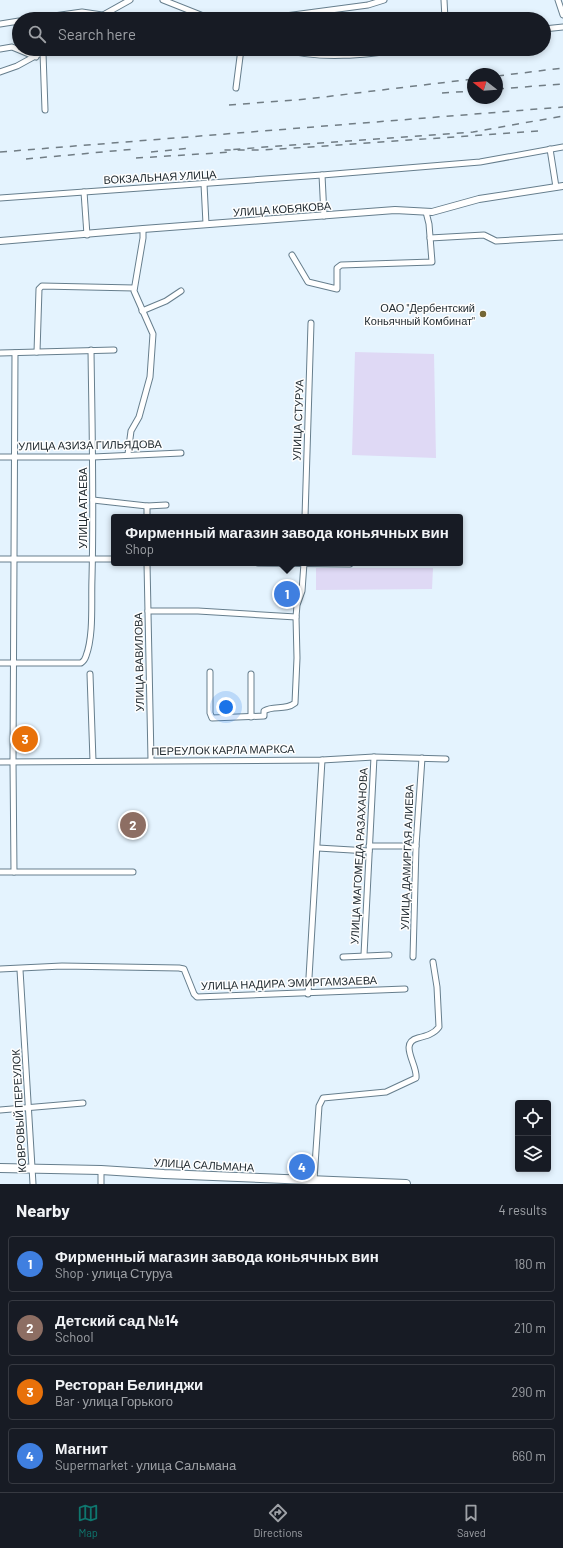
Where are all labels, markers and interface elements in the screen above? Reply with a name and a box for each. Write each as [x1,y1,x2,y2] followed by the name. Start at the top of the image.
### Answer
[12,12,551,56] search box
[26,23,48,45] icon: search
[58,25,136,43] text: Search here
[467,68,503,104] north arrow
[103,167,217,186] street label: ВОКЗАЛЬНАЯ УЛИЦА
[232,199,332,218] street label: УЛИЦА КОБЯКОВА
[364,301,475,327] place label: ОАО "Дербентский Коньячный Комбинат"
[478,309,488,319] marker: ОАО "Дербентский Коньячный Комбинат"
[290,378,305,461] street label: УЛИЦА СТУРУА
[18,437,162,452] street label: УЛИЦА АЗИЗА ГИЛЬЯДОВА
[76,467,89,549] street label: УЛИЦА АТАЕВА
[111,514,463,566] popup
[125,523,449,541] text: Фирменный магазин завода коньячных вин
[125,541,154,557] text: Shop
[274,579,300,609] pin: 1
[131,612,146,712] street label: УЛИЦА ВАВИЛОВА
[216,697,236,717] your location
[12,724,38,754] pin: 3
[151,742,295,757] street label: ПЕРЕУЛОК КАРЛА МАРКСА
[347,767,370,944] street label: УЛИЦА МАГОМЕДА РАЗАХАНОВА
[397,783,416,930] street label: УЛИЦА ДАМИРГАЯ АЛИЕВА
[120,810,146,840] pin: 2
[201,973,378,992] street label: УЛИЦА НАДИРА ЭМИРГАМЗАЕВА
[9,1048,28,1173] street label: КОВРОВЫЙ ПЕРЕУЛОК
[515,1100,551,1172] map controls
[515,1100,551,1136] button: locate
[515,1136,551,1172] button: layers
[289,1152,315,1182] pin: 4
[153,1155,255,1174] street label: УЛИЦА САЛЬМАНА
[16,1200,70,1220] text: Nearby
[499,1202,547,1218] text: 4 results
[55,1247,379,1265] text: Фирменный магазин завода коньячных вин
[28,1256,32,1272] text: 1
[514,1256,546,1272] text: 180 m
[55,1265,173,1281] text: Shop · улица Стуруа
[55,1311,179,1329] text: Детский сад №14
[26,1320,34,1336] text: 2
[514,1320,546,1336] text: 210 m
[55,1329,93,1345] text: School
[55,1375,203,1393] text: Ресторан Белинджи
[26,1384,34,1400] text: 3
[512,1384,546,1400] text: 290 m
[55,1393,173,1409] text: Bar · улица Горького
[55,1439,108,1457] text: Магнит
[26,1448,34,1464] text: 4
[512,1448,546,1464] text: 660 m
[55,1457,236,1473] text: Supermarket · улица Сальмана
[77,1502,99,1539] tab: Map
[253,1502,303,1539] tab: Directions
[457,1502,486,1539] tab: Saved

